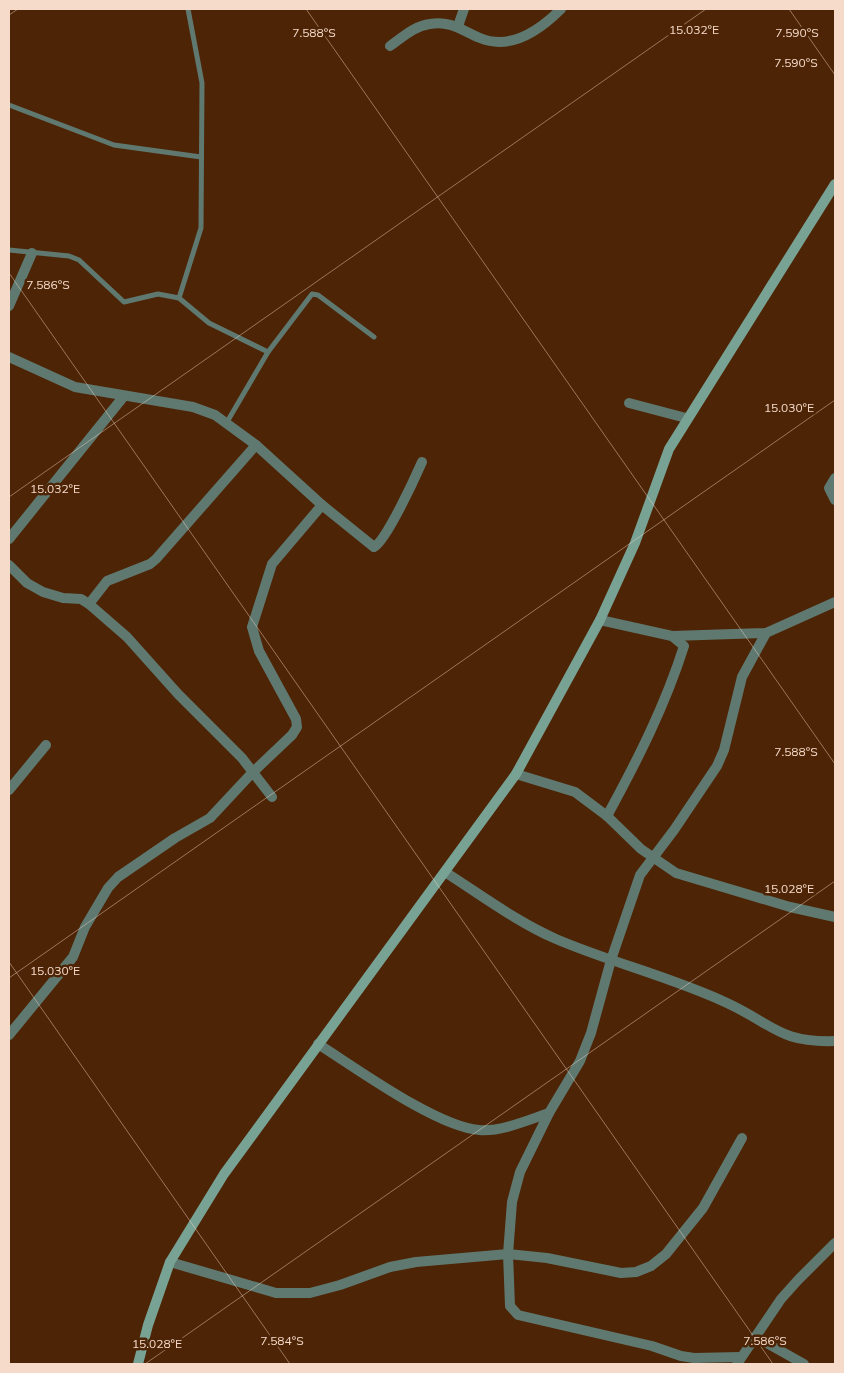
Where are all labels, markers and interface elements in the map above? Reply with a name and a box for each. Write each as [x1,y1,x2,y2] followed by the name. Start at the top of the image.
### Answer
[669,22,719,37] text: 15.032°E
[292,25,336,40] text: 7.588°S
[775,25,819,40] text: 7.590°S
[774,55,818,70] text: 7.590°S
[26,277,70,292] text: 7.586°S
[764,400,814,415] text: 15.030°E
[30,481,80,496] text: 15.032°E
[774,744,818,759] text: 7.588°S
[764,881,814,896] text: 15.028°E
[30,963,80,978] text: 15.030°E
[260,1333,304,1348] text: 7.584°S
[743,1333,787,1348] text: 7.586°S
[132,1336,182,1351] text: 15.028°E

